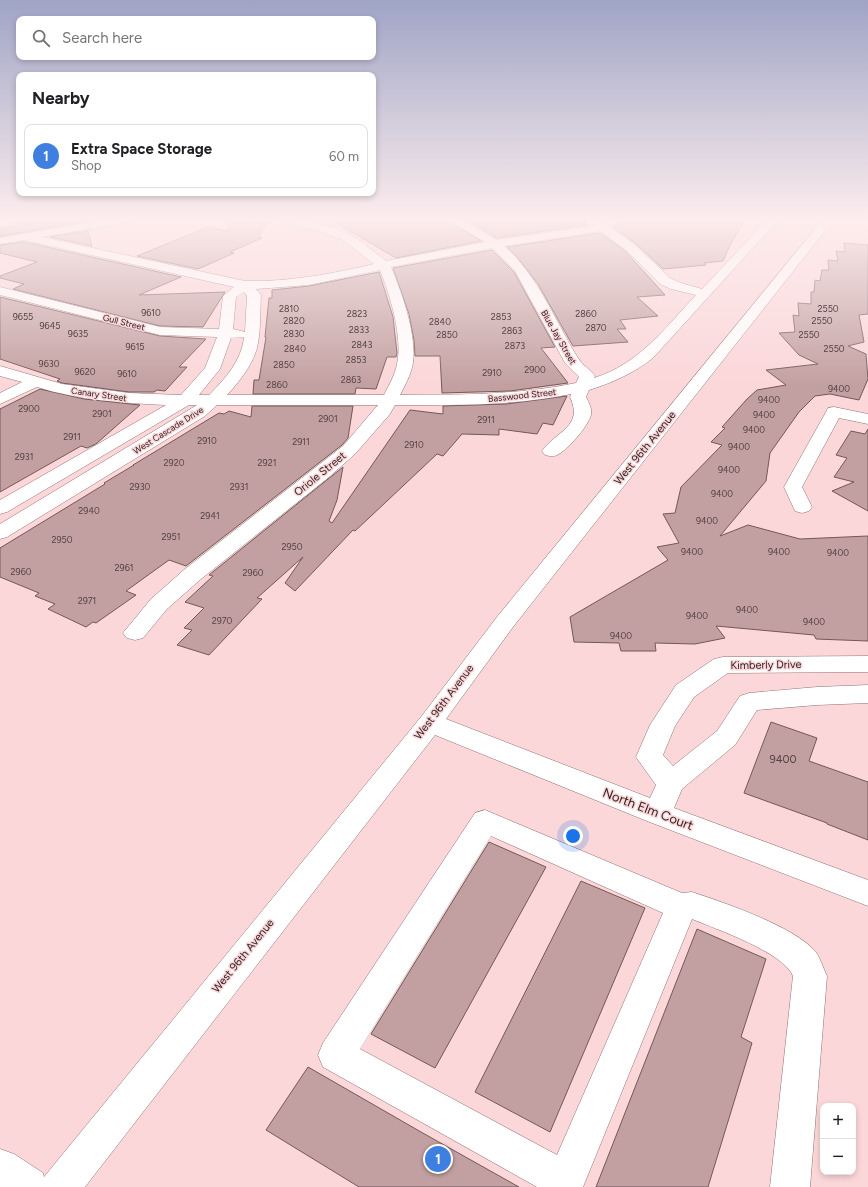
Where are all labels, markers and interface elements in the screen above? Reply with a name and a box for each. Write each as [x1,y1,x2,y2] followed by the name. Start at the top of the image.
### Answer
[16,16,376,60] search box
[30,27,52,49] icon: search
[62,29,142,47] text: Search here
[32,88,90,108] text: Nearby
[71,140,212,158] text: Extra Space Storage
[43,149,49,164] text: 1
[329,149,359,164] text: 60 m
[71,158,101,173] text: Shop
[279,303,299,314] house number: 2810
[817,303,839,314] house number: 2550
[141,307,161,318] house number: 9610
[347,308,367,319] house number: 2823
[539,308,579,367] street label: Blue Jay Street
[575,308,597,319] house number: 2860
[13,311,33,322] house number: 9655
[102,311,147,333] street label: Gull Street
[491,311,511,322] house number: 2853
[283,315,305,326] house number: 2820
[811,315,833,326] house number: 2550
[429,316,451,327] house number: 2840
[40,320,60,331] house number: 9645
[585,322,607,333] house number: 2870
[349,324,369,335] house number: 2833
[502,325,522,336] house number: 2863
[68,328,88,339] house number: 9635
[283,328,305,339] house number: 2830
[436,329,458,340] house number: 2850
[798,329,820,340] house number: 2550
[351,339,373,350] house number: 2843
[505,340,525,351] house number: 2873
[125,341,145,352] house number: 9615
[284,343,306,354] house number: 2840
[823,343,845,354] house number: 2550
[346,354,366,365] house number: 2853
[39,358,60,369] house number: 9630
[273,359,295,370] house number: 2850
[524,364,546,375] house number: 2900
[75,366,96,377] house number: 9620
[482,367,502,378] house number: 2910
[117,368,137,379] house number: 9610
[341,374,361,385] house number: 2863
[266,379,288,390] house number: 2860
[828,383,850,394] house number: 9400
[71,385,128,403] street label: Canary Street
[487,386,557,404] street label: Basswood Street
[758,394,780,405] house number: 9400
[18,403,40,414] house number: 2900
[131,404,205,456] street label: West Cascade Drive
[92,408,112,419] house number: 2901
[611,409,679,487] street label: West 96th Avenue
[753,409,775,420] house number: 9400
[318,413,338,424] house number: 2901
[477,414,495,425] house number: 2911
[743,424,765,435] house number: 9400
[63,431,81,442] house number: 2911
[197,435,217,446] house number: 2910
[292,436,310,447] house number: 2911
[404,439,424,450] house number: 2910
[728,441,750,452] house number: 9400
[291,449,349,499] street label: Oriole Street
[15,451,33,462] house number: 2931
[164,457,185,468] house number: 2920
[258,457,276,468] house number: 2921
[718,464,740,475] house number: 9400
[130,481,151,492] house number: 2930
[230,481,248,492] house number: 2931
[711,488,733,499] house number: 9400
[78,505,100,516] house number: 2940
[200,510,220,521] house number: 2941
[696,515,718,526] house number: 9400
[161,531,181,542] house number: 2951
[51,534,73,545] house number: 2950
[281,541,303,552] house number: 2950
[681,546,703,557] house number: 9400
[768,546,790,557] house number: 9400
[827,547,849,558] house number: 9400
[115,562,133,573] house number: 2961
[11,566,32,577] house number: 2960
[243,567,264,578] house number: 2960
[78,595,96,606] house number: 2971
[736,604,758,615] house number: 9400
[686,610,708,621] house number: 9400
[212,615,233,626] house number: 2970
[803,616,825,627] house number: 9400
[610,630,632,641] house number: 9400
[730,658,802,672] street label: Kimberly Drive
[411,662,477,742] street label: West 96th Avenue
[769,753,797,766] house number: 9400
[601,785,695,833] street label: North Elm Court
[563,826,583,846] your location
[209,917,277,995] street label: West 96th Avenue
[820,1103,856,1175] map controls
[820,1103,856,1139] button: +
[820,1139,856,1175] button: −
[425,1144,451,1174] pin: 1

